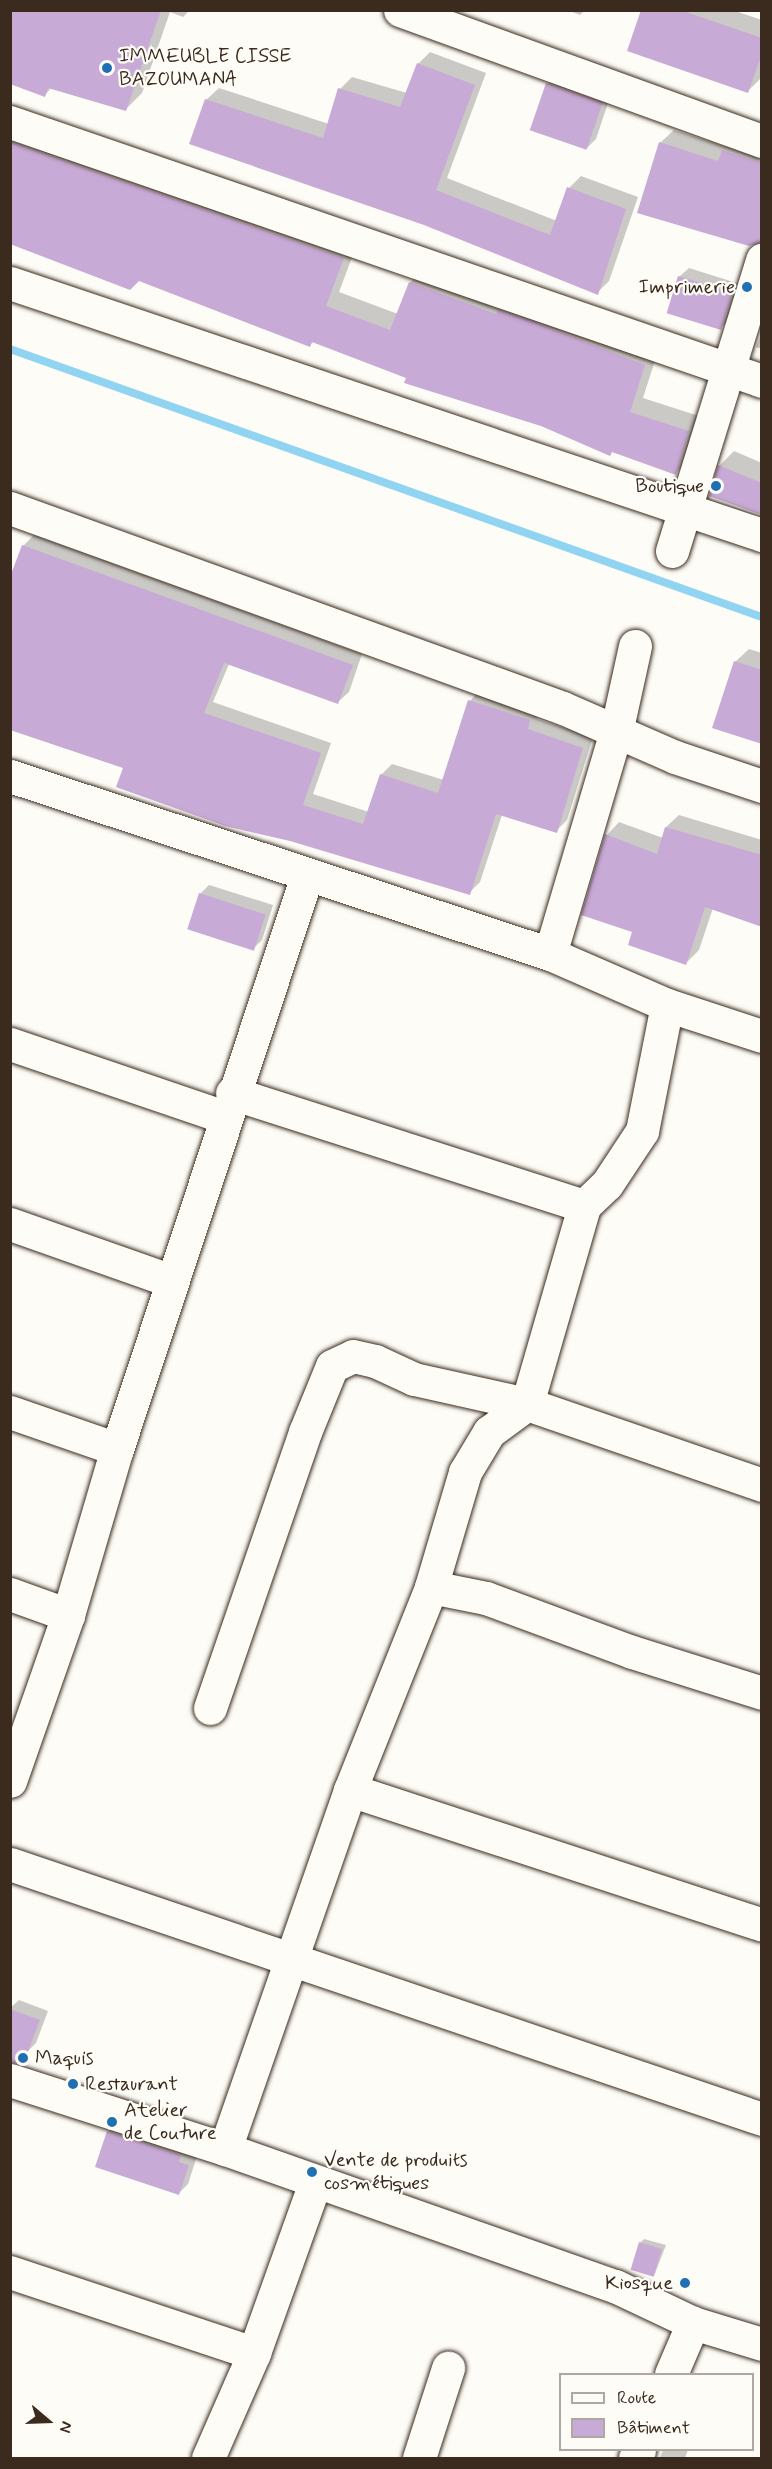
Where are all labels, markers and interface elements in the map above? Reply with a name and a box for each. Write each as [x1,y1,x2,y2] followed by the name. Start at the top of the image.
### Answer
[119,45,295,92] place label: IMMEUBLE CISSE BAZOUMANA
[100,61,114,75] marker: IMMEUBLE CISSE BAZOUMANA
[639,275,735,299] place label: Imprimerie
[740,280,754,294] marker: Imprimerie
[635,474,704,498] place label: Boutique
[709,479,723,493] marker: Boutique
[35,2046,94,2070] place label: Maquis
[16,2051,30,2065] marker: Maquis
[85,2072,178,2096] place label: Restaurant
[66,2077,80,2091] marker: Restaurant
[124,2098,216,2145] place label: Atelier de Couture
[105,2115,119,2129] marker: Atelier de Couture
[324,2148,467,2195] place label: Vente de produits cosmétiques
[305,2165,319,2179] marker: Vente de produits cosmétiques
[605,2271,673,2295] place label: Kiosque
[678,2276,692,2290] marker: Kiosque
[559,2373,754,2451] legend
[617,2386,656,2410] text: Route
[18,2391,78,2451] north arrow
[617,2416,690,2440] text: Bâtiment
[54,2419,77,2435] text: N

